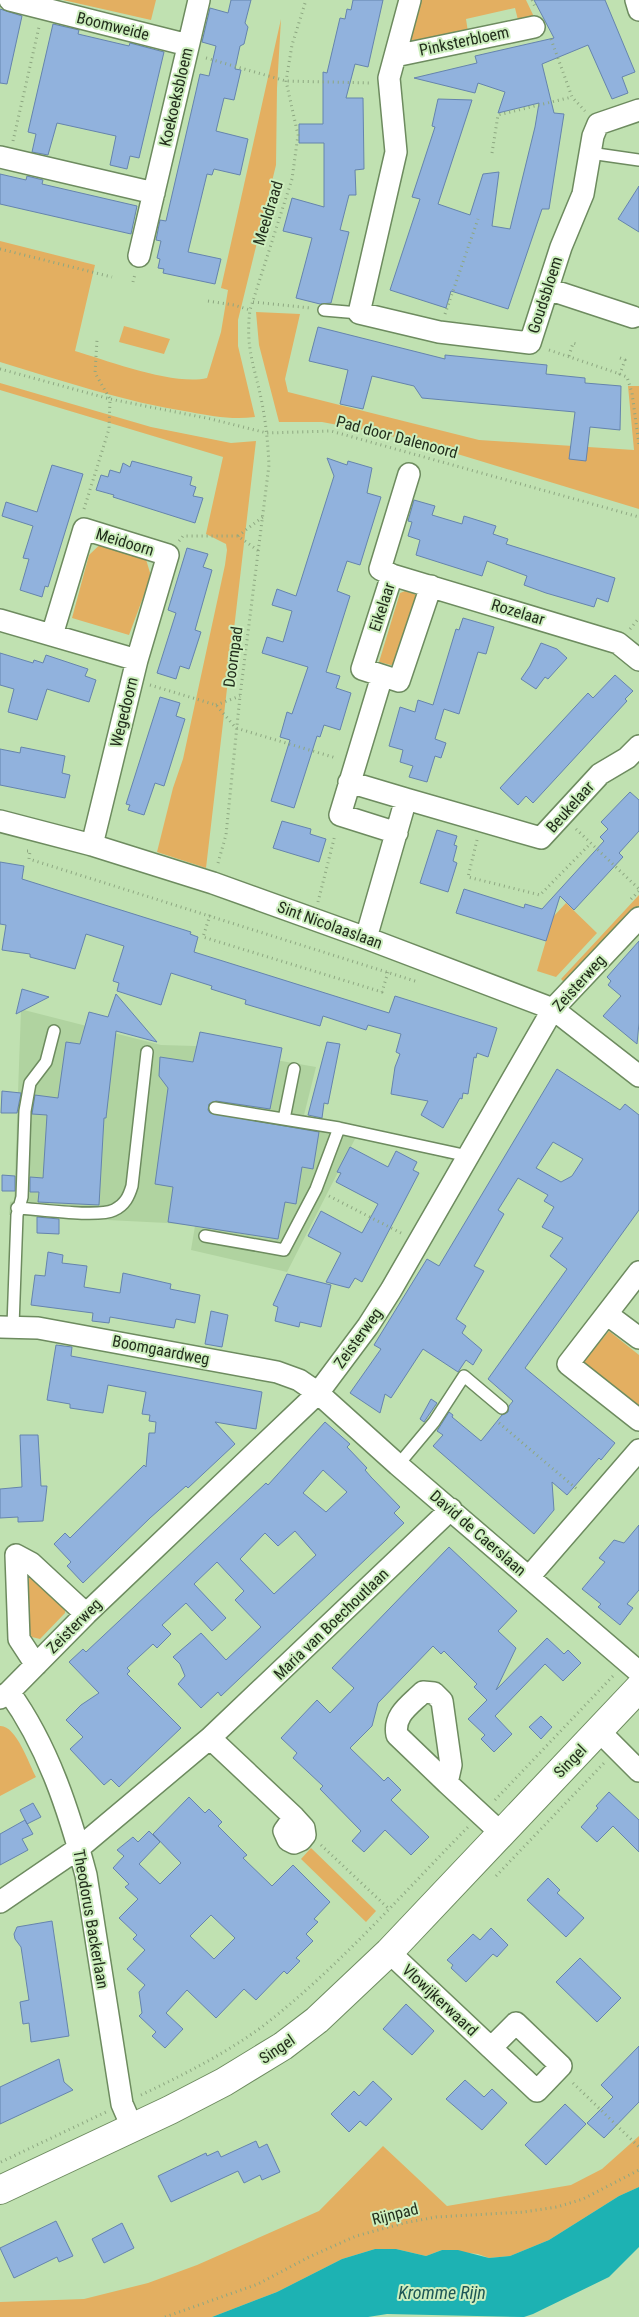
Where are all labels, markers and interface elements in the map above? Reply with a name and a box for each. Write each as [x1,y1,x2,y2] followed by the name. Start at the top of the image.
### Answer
[75,8,151,44] street label: Boomweide
[417,22,511,60] street label: Pinksterbloem
[155,46,197,148] street label: Koekoeksbloem
[249,178,287,248] street label: Meeldraad
[524,254,566,336] street label: Goudsbloem
[334,412,460,462] street label: Pad door Dalenoord
[94,524,156,560] street label: Meidoorn
[365,580,399,634] street label: Eikelaar
[489,595,547,629] street label: Rozelaar
[219,625,247,689] street label: Doornpad
[106,675,142,749] street label: Wegedoorn
[542,777,598,837] street label: Beukelaar
[275,897,385,953] street label: Sint Nicolaaslaan
[549,951,609,1015] street label: Zeisterweg
[330,1304,386,1372] street label: Zeisterweg
[111,1331,211,1369] street label: Boomgaardweg
[426,1486,530,1580] street label: David de Caerslaan
[270,1564,392,1684] street label: Maria van Boechoutlaan
[43,1595,105,1657] street label: Zeisterweg
[550,1740,590,1782] street label: Singel
[69,1848,113,1990] street label: Theodorus Backerlaan
[398,1960,482,2040] street label: Vlowijkerwaard
[256,2030,298,2068] street label: Singel
[370,2199,420,2229] street label: Rijnpad
[398,2282,486,2303] water label: Kromme Rijn

